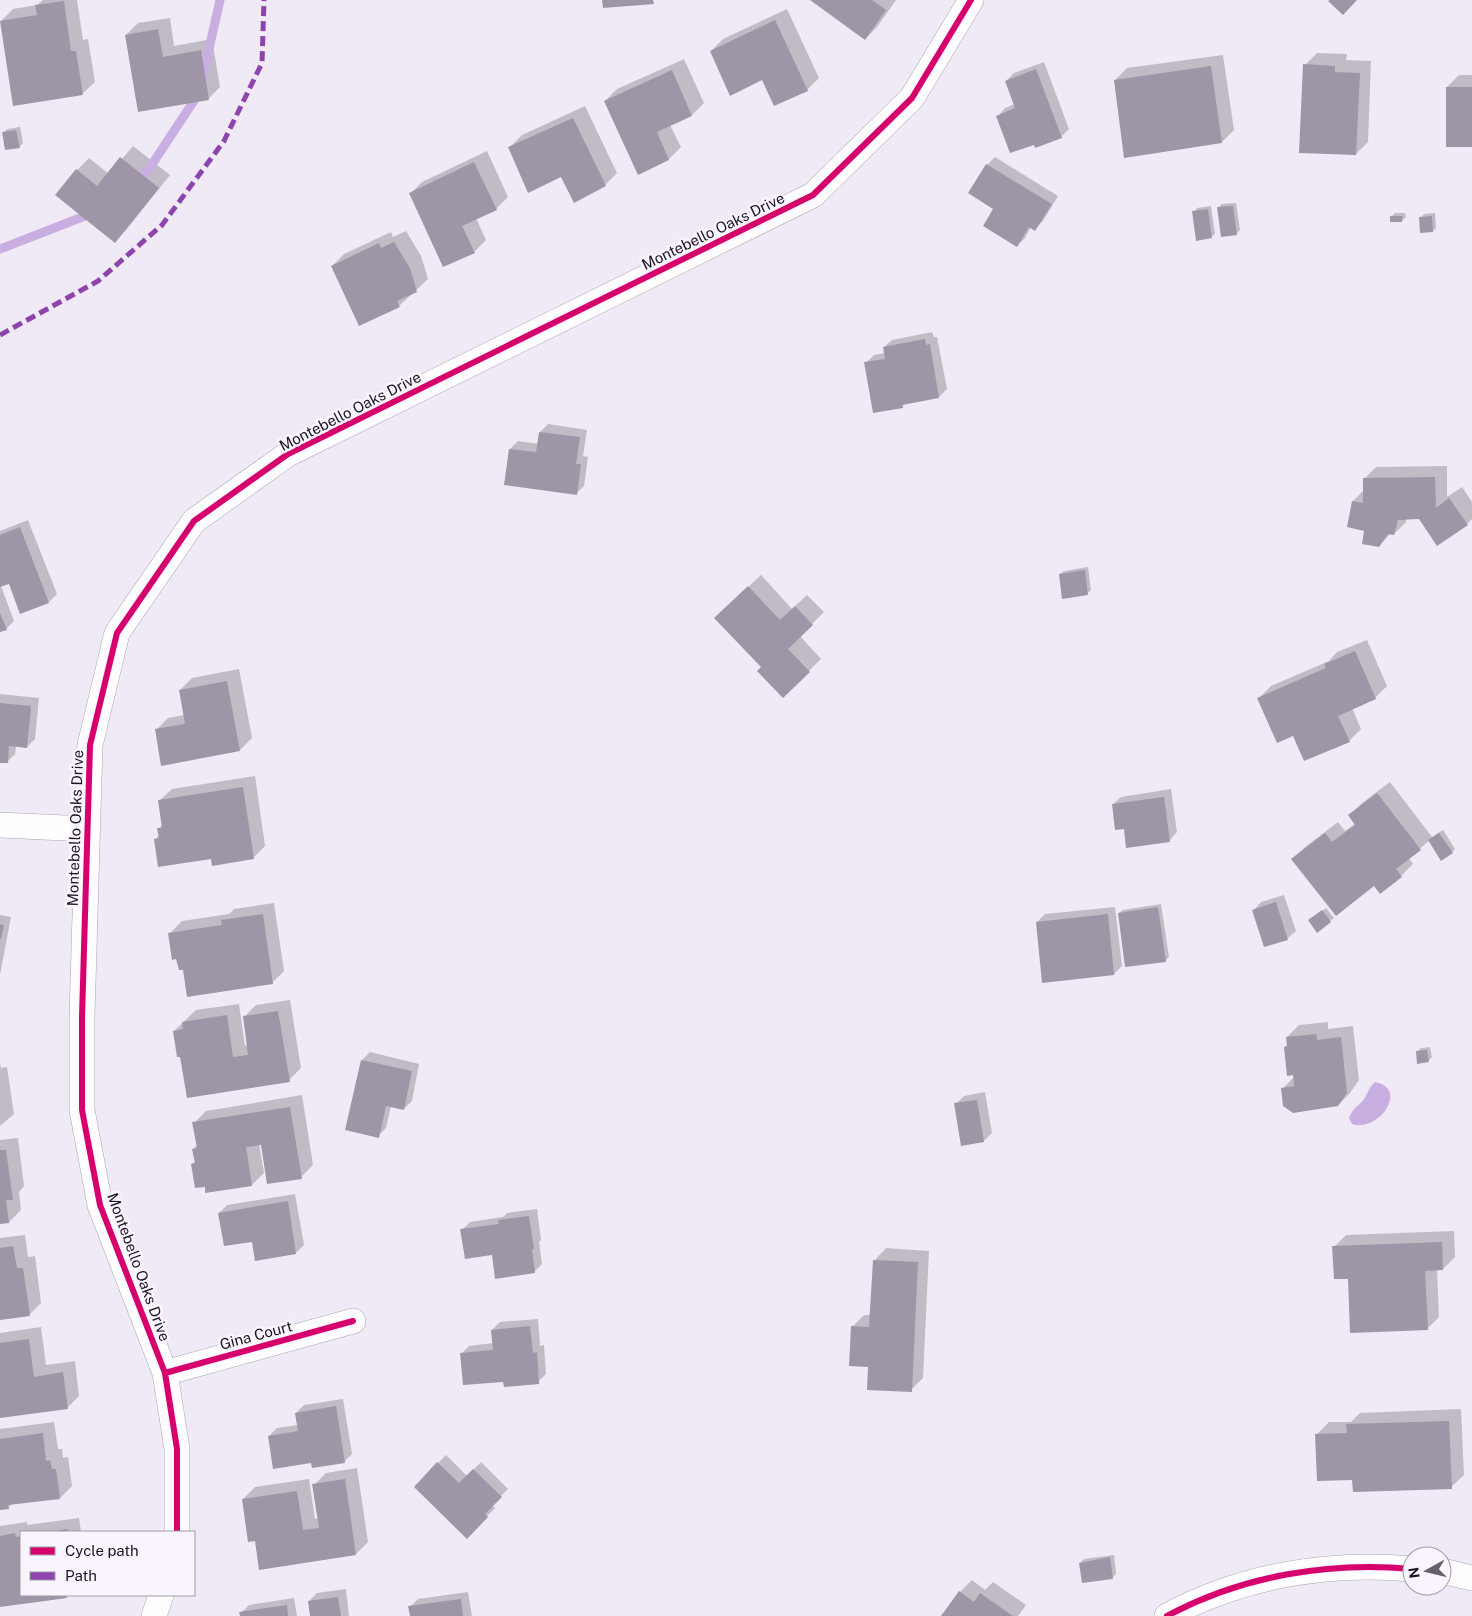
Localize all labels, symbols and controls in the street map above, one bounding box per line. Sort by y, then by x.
street label: Montebello Oaks Drive [639,189,787,273]
street label: Montebello Oaks Drive [276,368,424,454]
street label: Montebello Oaks Drive [64,749,86,907]
street label: Montebello Oaks Drive [104,1191,174,1343]
street label: Gina Court [218,1317,294,1353]
legend [20,1531,195,1596]
text: Cycle path [65,1542,139,1559]
north arrow [1402,1546,1452,1596]
text: N [1405,1566,1423,1579]
text: Path [65,1567,97,1584]

